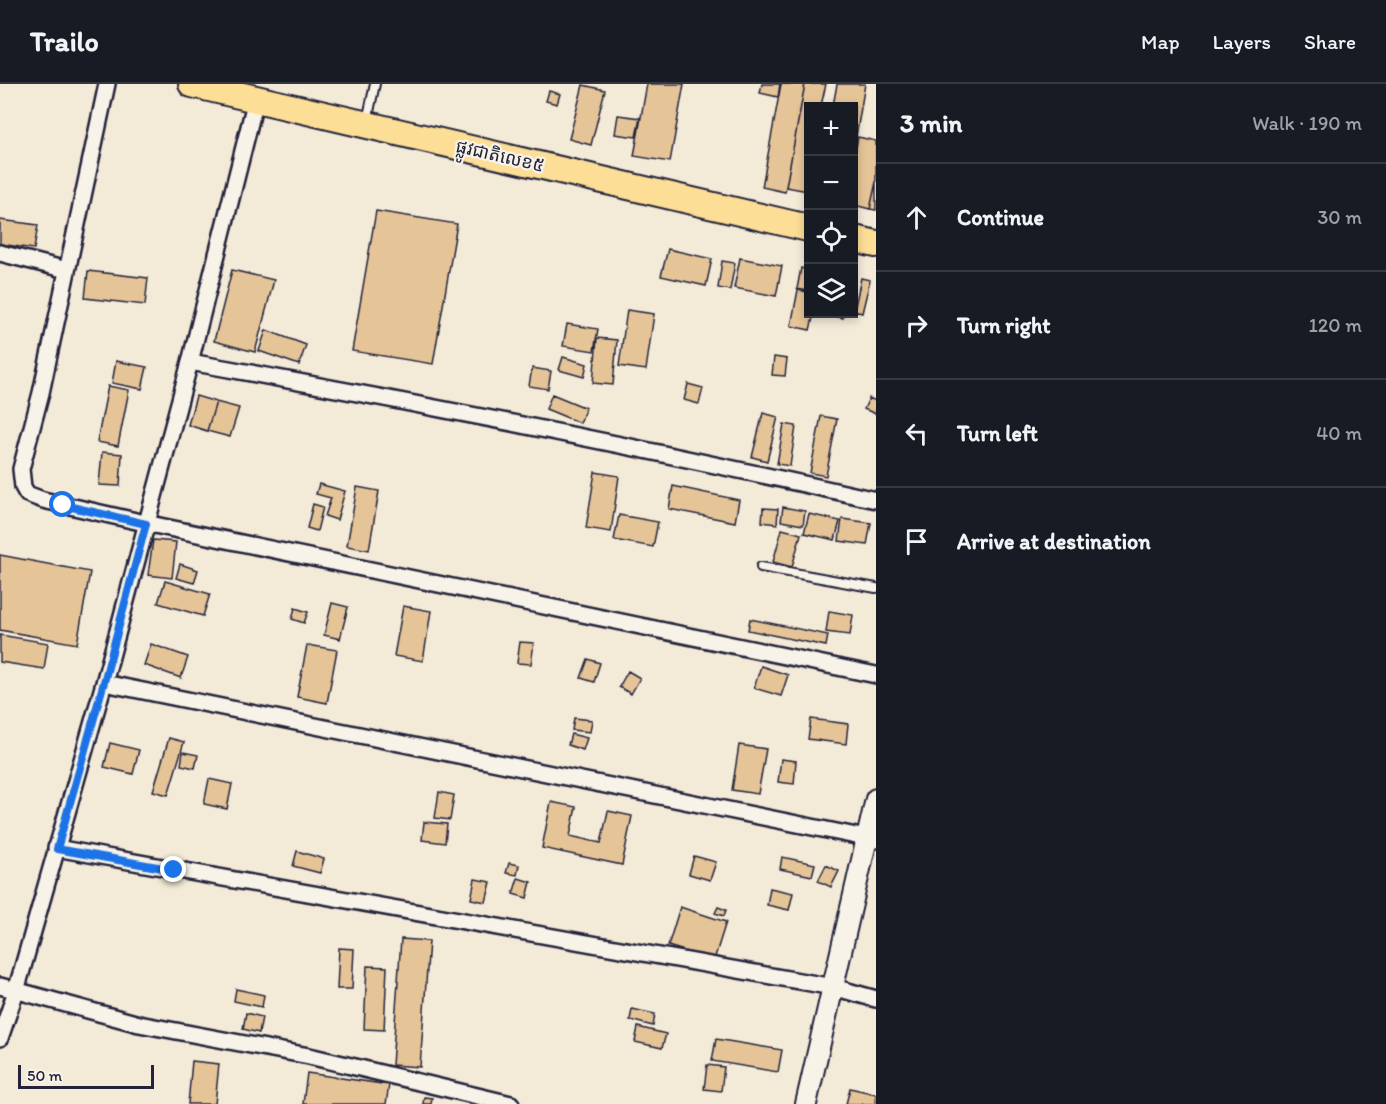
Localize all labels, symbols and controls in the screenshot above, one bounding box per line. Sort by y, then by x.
text: Trailo [30,24,99,58]
text: Map [1141,29,1180,54]
text: Layers [1213,29,1271,54]
text: Share [1304,29,1356,54]
map controls [804,102,858,318]
button: + [804,102,858,156]
text: 3 min [900,107,962,139]
text: Walk · 190 m [1252,111,1362,135]
street label: ផ្លូវជាតិលេខ៥ [452,135,546,182]
button: − [804,156,858,210]
icon: ahead [900,201,933,234]
text: Continue [957,204,1044,231]
text: 30 m [1317,205,1362,229]
button: locate [804,210,858,264]
button: layers [804,264,858,318]
icon: right [900,309,933,342]
text: Turn right [957,312,1051,339]
text: 120 m [1309,313,1362,337]
icon: left [900,417,933,450]
text: Turn left [957,420,1038,447]
text: 40 m [1316,421,1362,445]
route start [49,491,75,517]
icon: arrive [900,525,933,558]
text: Arrive at destination [957,528,1151,555]
route end [160,856,186,882]
scale bar [18,1062,154,1090]
text: 50 m [27,1066,62,1085]

